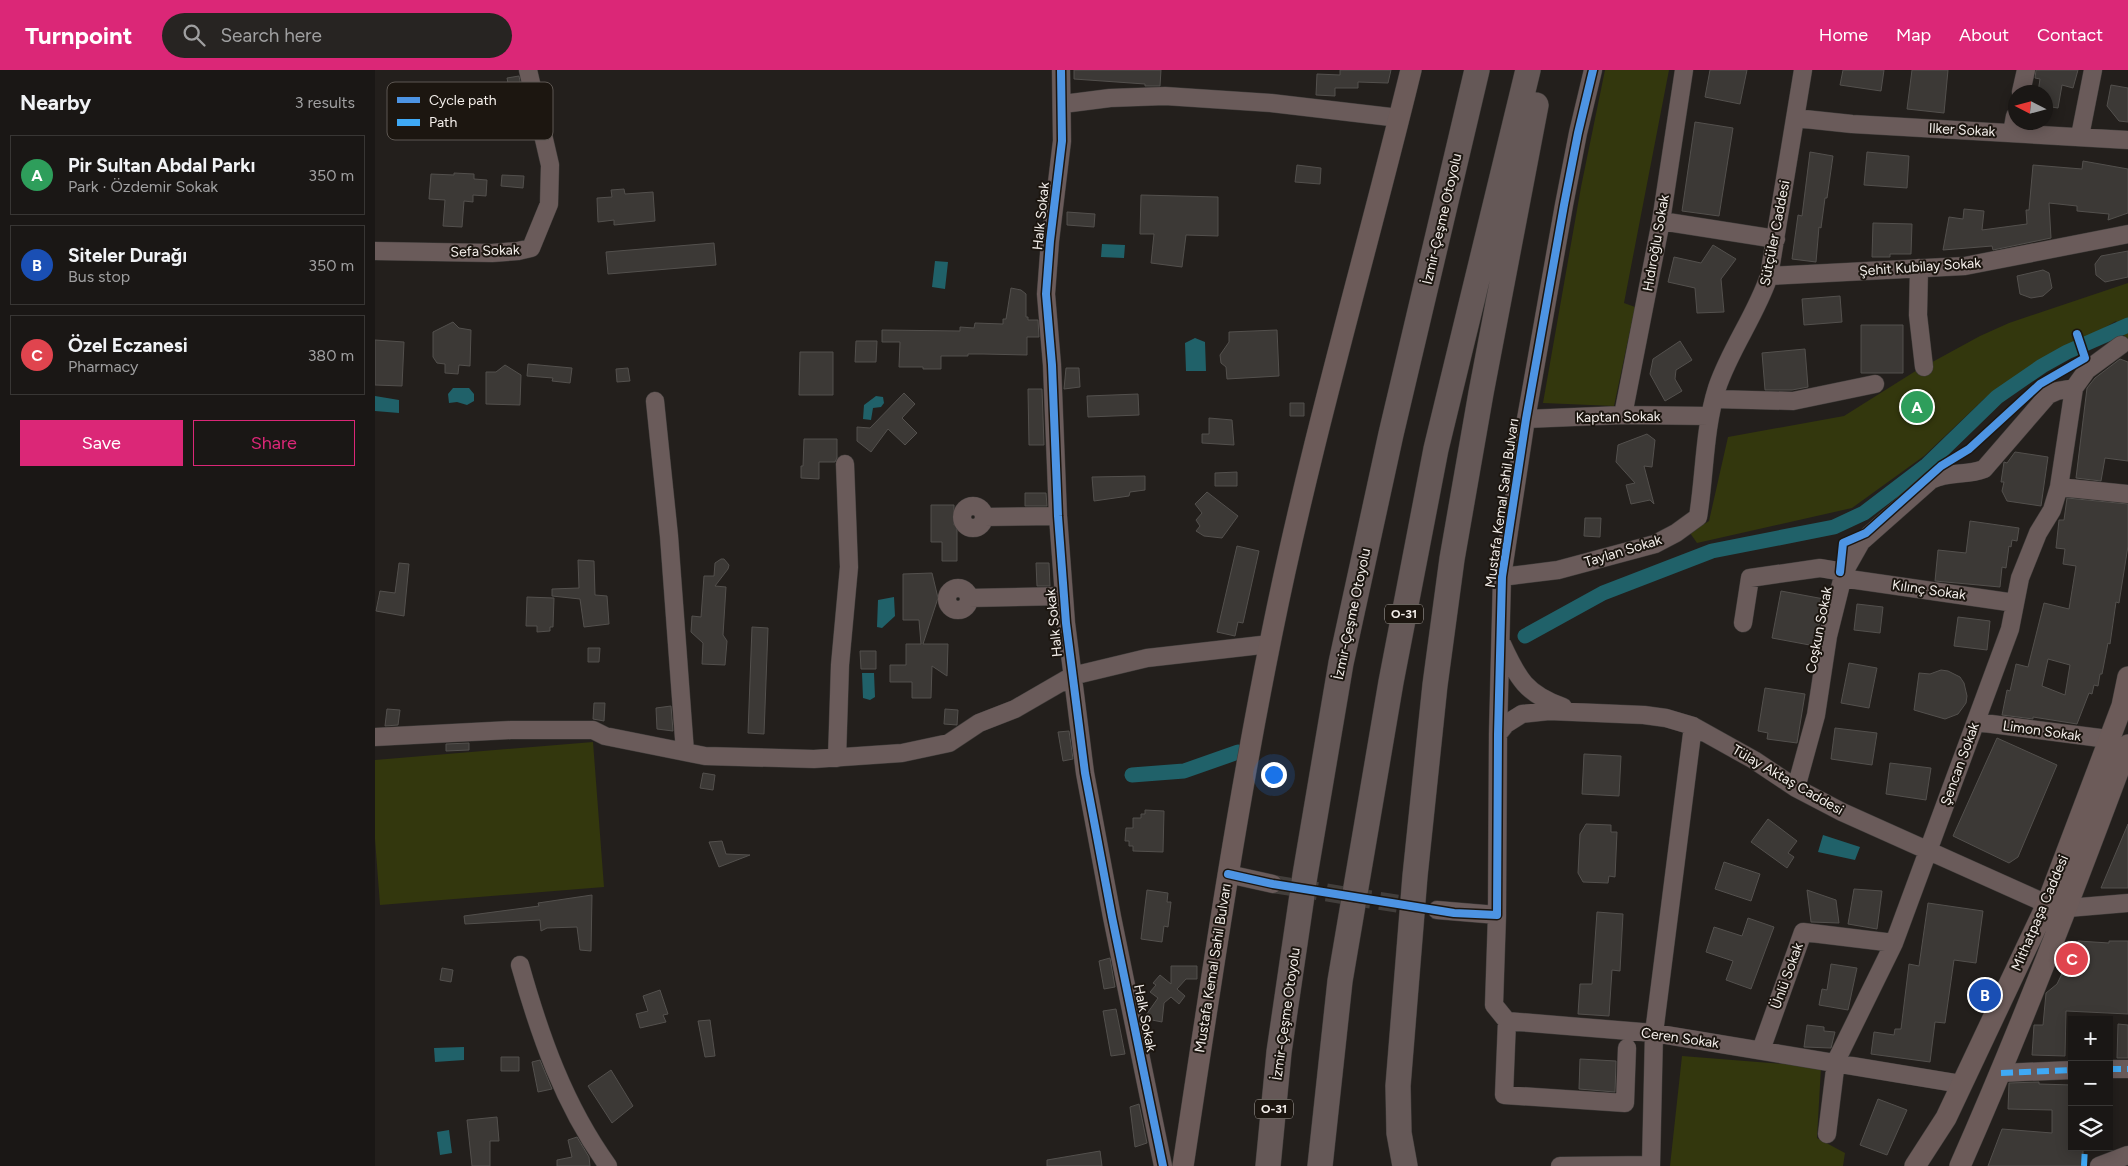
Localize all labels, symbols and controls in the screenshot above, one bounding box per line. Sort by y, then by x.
search box [162,13,512,58]
text: Turnpoint [25,21,132,50]
icon: search [180,21,208,49]
text: Search here [220,24,322,47]
text: Home [1819,24,1868,46]
text: Map [1896,24,1931,46]
text: About [1959,24,2009,46]
text: Contact [2037,24,2103,46]
legend [387,82,553,140]
north arrow [2008,85,2053,130]
text: Nearby [20,90,91,115]
text: Cycle path [429,92,497,109]
text: 3 results [295,93,355,112]
text: Path [429,114,457,131]
street label: Ilker Sokak [1928,120,1996,140]
street label: İzmir-Çeşme Otoyolu [1419,152,1465,286]
text: Pir Sultan Abdal Parkı [68,154,255,177]
text: A [31,166,43,185]
text: 350 m [308,166,354,185]
text: Park · Özdemir Sokak [68,177,218,196]
street label: Sütçüler Caddesi [1756,179,1794,287]
street label: Halk Sokak [1029,181,1053,251]
street label: Hıdıroğlu Sokak [1639,193,1673,293]
street label: Sefa Sokak [450,241,520,261]
text: Siteler Durağı [68,244,187,267]
street label: Şehit Kubilay Sokak [1859,254,1982,280]
text: B [32,256,42,275]
text: 350 m [308,256,354,275]
text: Bus stop [68,267,130,286]
text: Özel Eczanesi [68,334,188,357]
text: C [31,346,43,365]
text: 380 m [308,346,354,365]
text: Pharmacy [68,357,138,376]
pin: A [1901,388,1933,426]
street label: Kaptan Sokak [1575,408,1661,426]
street label: Mustafa Kemal Sahil Bulvarı [1482,417,1522,589]
button: Save [20,420,183,466]
button: Share [193,420,355,466]
street label: Taylan Sokak [1582,531,1664,571]
street label: İzmir-Çeşme Otoyolu [1330,547,1374,681]
street label: Kılınç Sokak [1891,576,1967,604]
street label: Coşkun Sokak [1802,585,1836,675]
street label: Halk Sokak [1042,588,1066,658]
road number: O-31 [1385,604,1423,624]
street label: Limon Sokak [2002,717,2083,745]
street label: Şencan Sokak [1937,720,1983,808]
street label: Tülay Aktaş Caddesi [1729,741,1847,819]
your location [1261,762,1287,788]
street label: Mithatpaşa Caddesi [2008,853,2072,973]
street label: Mustafa Kemal Sahil Bulvarı [1191,882,1235,1054]
street label: Ünlü Sokak [1767,940,1807,1011]
pin: C [2056,940,2088,978]
street label: İzmir-Çeşme Otoyolu [1268,946,1304,1082]
pin: B [1969,976,2001,1014]
street label: Halk Sokak [1130,983,1160,1053]
map controls [2068,1016,2113,1151]
button: + [2068,1016,2113,1061]
street label: Ceren Sokak [1640,1024,1720,1052]
button: − [2068,1061,2113,1106]
road number: O-31 [1255,1100,1293,1118]
button: layers [2068,1106,2113,1151]

